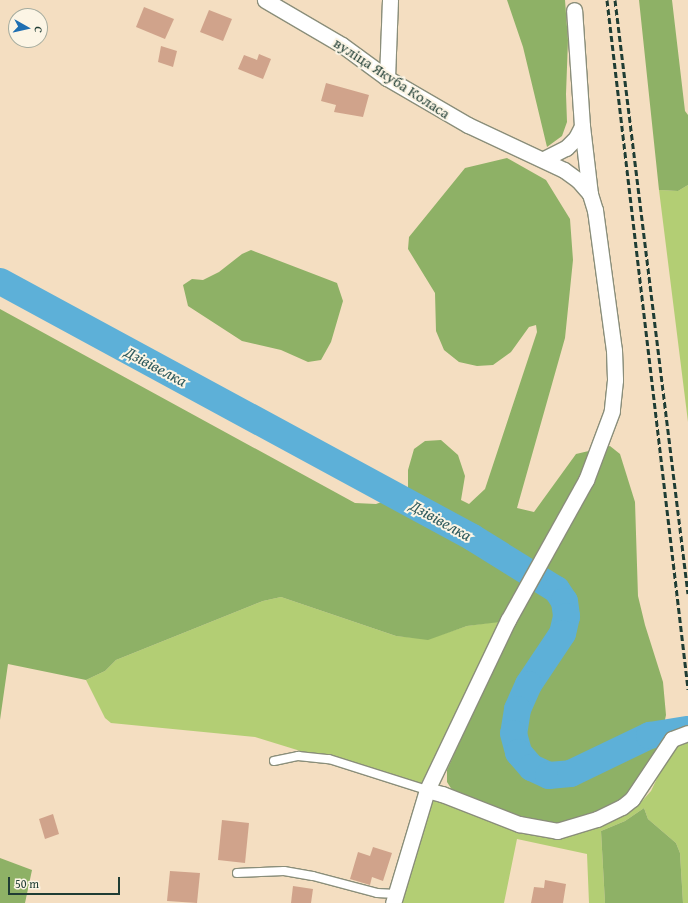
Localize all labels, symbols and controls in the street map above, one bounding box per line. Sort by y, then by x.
north arrow [8,8,48,48]
text: С [31,25,47,34]
street label: вуліца Якуба Коласа [331,34,453,122]
water label: Дзівівелка [122,342,190,390]
water label: Дзівівелка [407,495,475,545]
scale bar [10,869,122,895]
text: 50 m [15,875,39,892]

